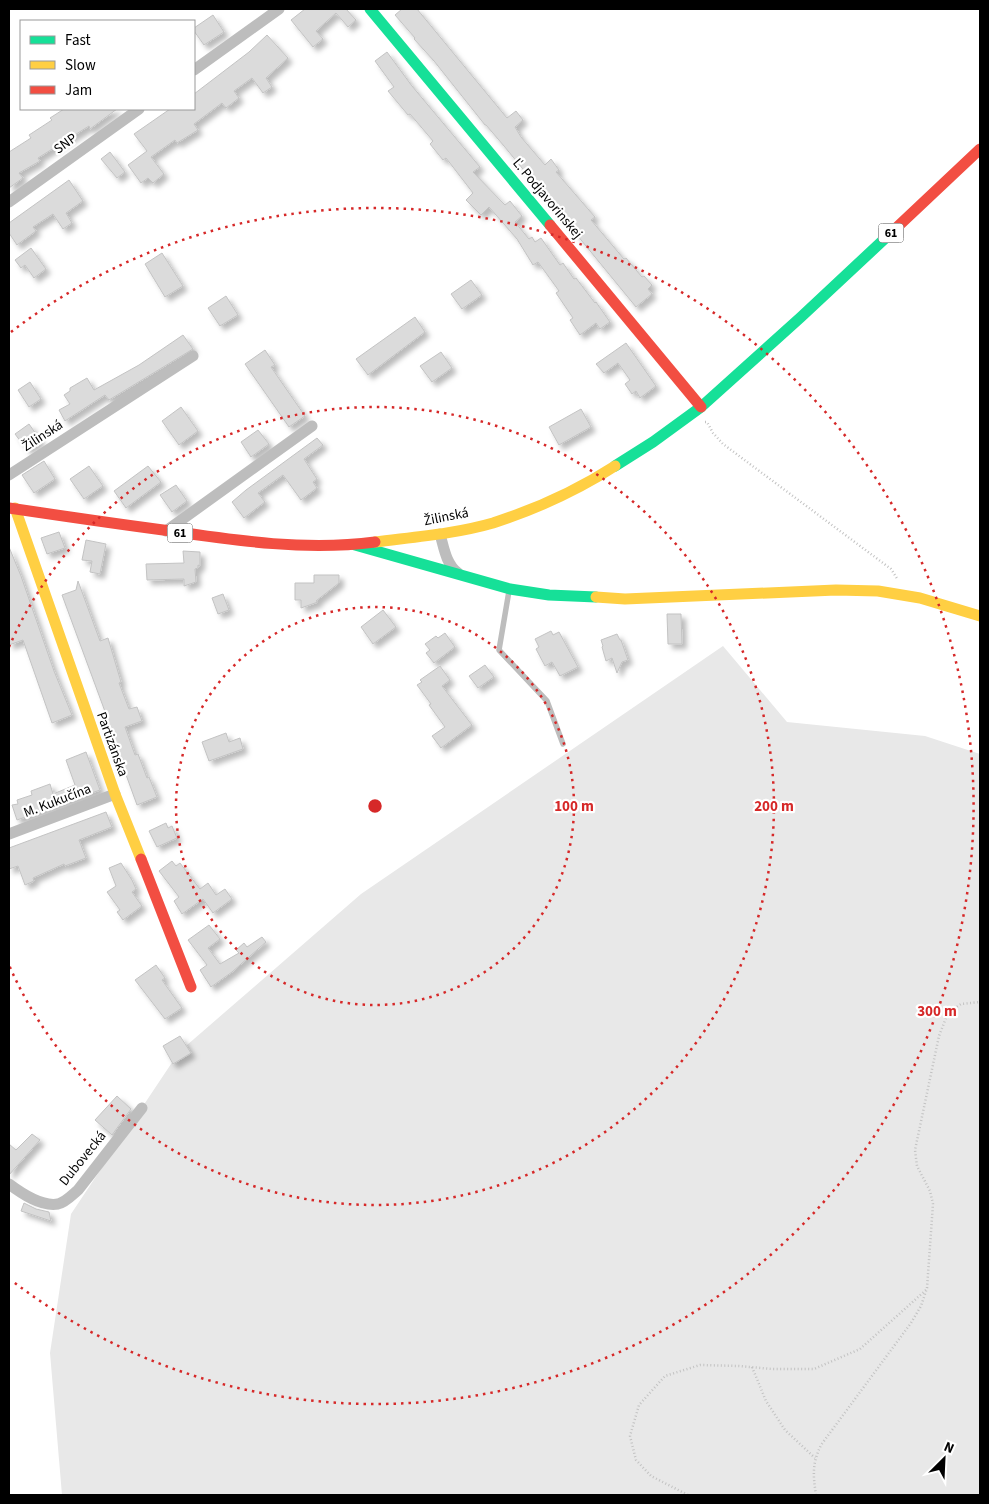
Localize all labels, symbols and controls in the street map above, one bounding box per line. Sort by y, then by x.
legend [20,20,195,110]
text: Fast [65,30,91,51]
text: Slow [65,55,96,76]
text: Jam [65,80,92,101]
street label: SNP [50,128,81,159]
street label: Ľ. Podjavorinskej [508,154,587,243]
road number: 61 [878,224,904,242]
street label: Žilinská [18,415,67,457]
street label: Žilinská [422,503,470,531]
road number: 61 [168,524,192,542]
street label: Partizánska [91,709,133,779]
street label: M. Kukučína [21,779,94,823]
text: 100 m [554,796,594,817]
text: 200 m [754,796,794,817]
centre of rings [366,797,384,815]
text: 300 m [917,1001,957,1022]
street label: Dubovecká [54,1127,111,1190]
north arrow [919,1434,969,1484]
text: N [941,1437,957,1459]

